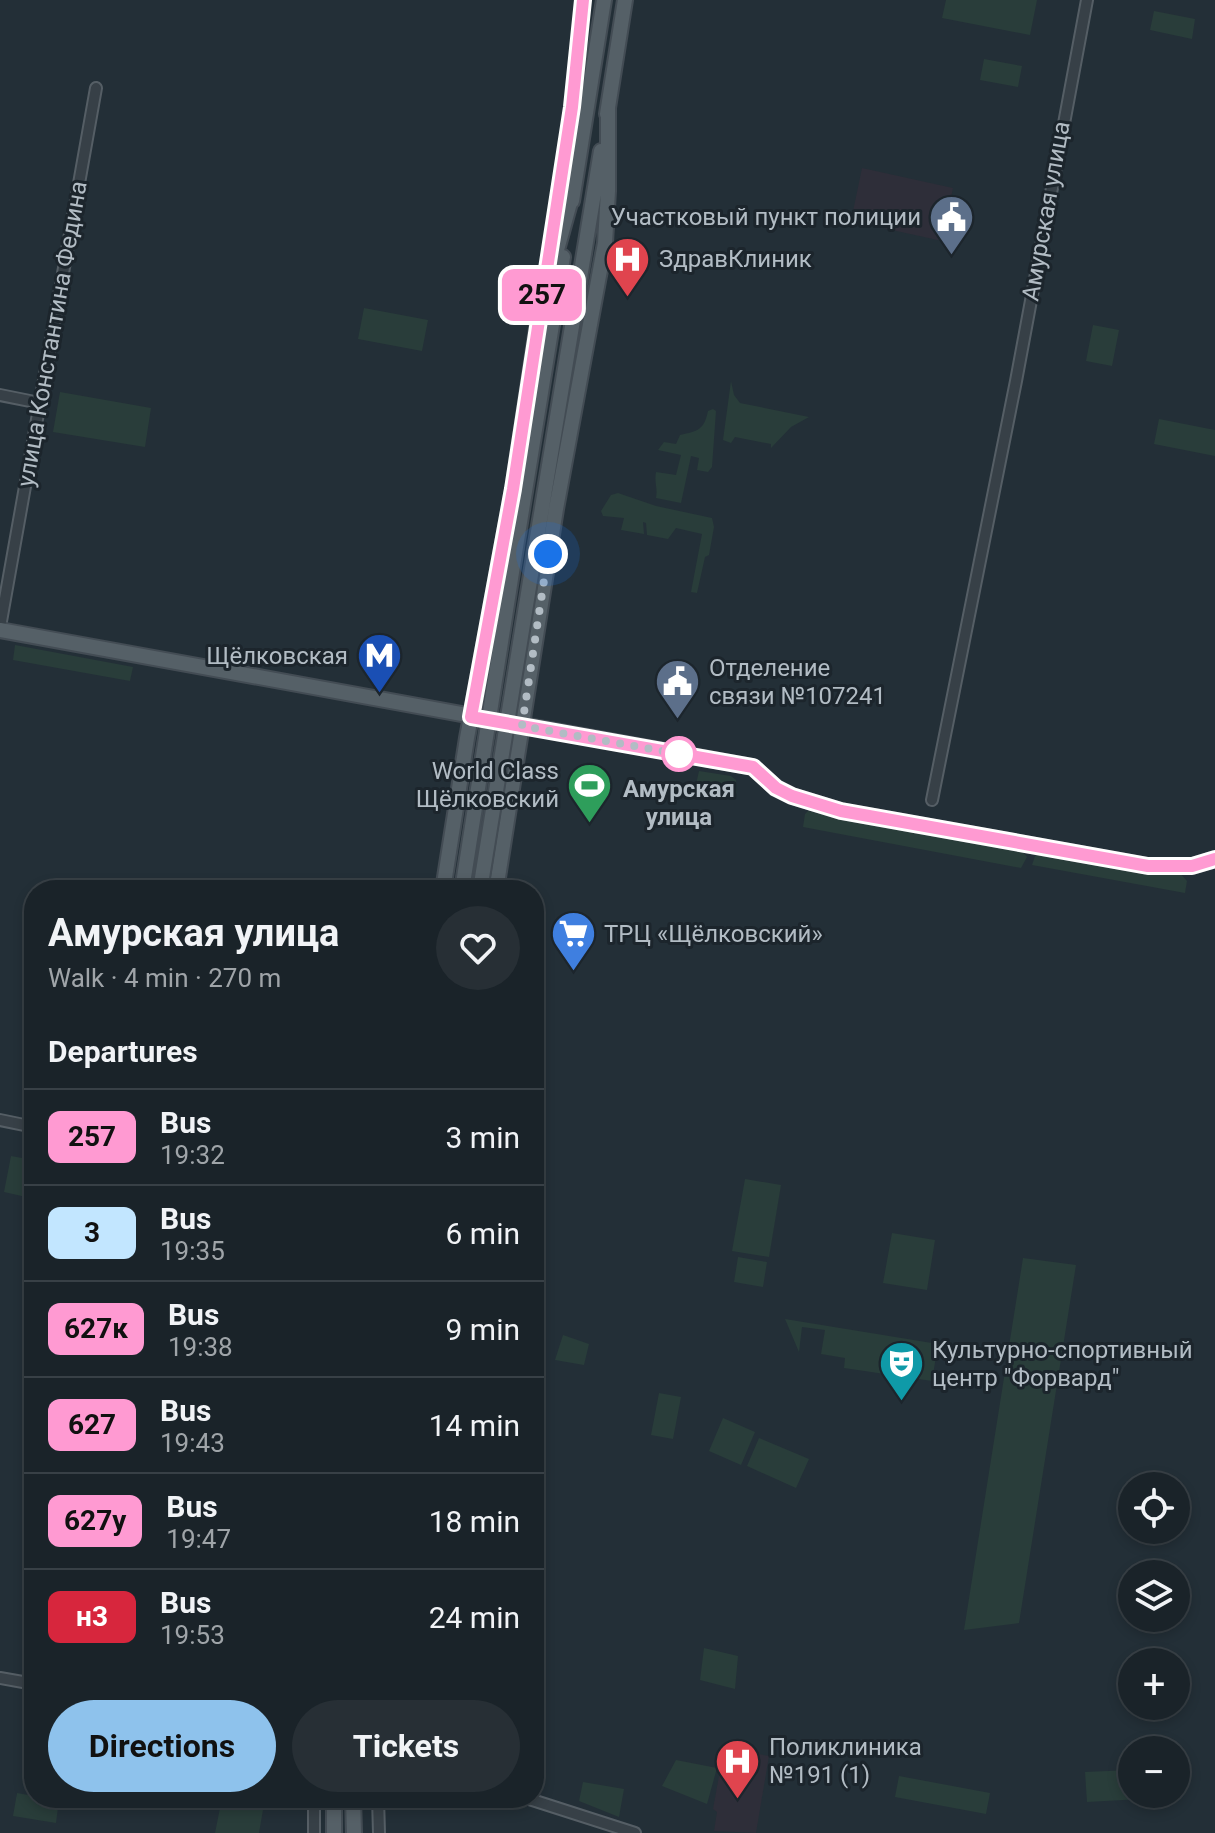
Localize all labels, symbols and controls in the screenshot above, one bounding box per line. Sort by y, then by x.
street label: Амурская улица [1016,119,1076,303]
street label: улица Константина Федина [11,179,93,489]
public building icon: Участковый пункт полиции [928,193,976,256]
place label: Участковый пункт полиции [611,203,921,231]
hospital icon: ЗдравКлиник [604,235,652,298]
place label: ЗдравКлиник [659,245,812,273]
line badge: 257 [496,269,588,321]
text: 257 [518,278,566,311]
your location [528,534,568,574]
metro station icon: Щёлковская [355,632,403,695]
place label: Щёлковская [206,642,348,670]
place label: Отделение связи №107241 [709,654,886,710]
public building icon: Отделение связи №107241 [654,658,702,721]
marker: Амурская улица [662,737,696,771]
place label: World Class Щёлковский [416,757,559,813]
sports icon: World Class Щёлковский [566,761,614,824]
place label: Амурская улица [623,775,735,831]
button: heart [436,906,520,990]
supermarket icon: ТРЦ «Щёлковский» [549,910,597,973]
text: Амурская улица [48,911,339,955]
place label: ТРЦ «Щёлковский» [604,920,823,948]
text: Walk · 4 min · 270 m [48,963,281,993]
text: Departures [48,1034,198,1069]
text: Bus [160,1105,211,1140]
text: 257 [68,1120,116,1153]
text: 3 min [446,1120,520,1155]
text: 19:32 [160,1140,225,1170]
text: Bus [160,1201,211,1236]
text: 3 [84,1216,100,1249]
text: 6 min [446,1216,520,1251]
text: 19:35 [160,1236,225,1266]
text: Bus [168,1297,219,1332]
text: 627к [64,1312,128,1345]
text: 9 min [446,1312,520,1347]
text: 19:38 [168,1332,233,1362]
place label: Культурно-спортивный центр "Форвард" [932,1336,1193,1392]
theatre icon: Культурно-спортивный центр "Форвард" [877,1340,925,1403]
text: Bus [160,1393,211,1428]
text: 627 [68,1408,116,1441]
text: 14 min [429,1408,520,1443]
text: 19:43 [160,1428,225,1458]
map controls [1118,1472,1190,1808]
button: locate [1118,1472,1190,1544]
text: Bus [166,1489,218,1524]
text: 627у [64,1504,126,1537]
text: 18 min [429,1504,520,1539]
text: 19:47 [166,1524,231,1554]
button: layers [1118,1560,1190,1632]
text: Bus [160,1585,211,1620]
text: н3 [76,1600,108,1633]
text: 24 min [429,1600,520,1635]
text: 19:53 [160,1620,225,1650]
button: + [1118,1648,1190,1720]
button: Directions [48,1700,276,1792]
button: Tickets [292,1700,520,1792]
place label: Поликлиника №191 (1) [769,1733,922,1789]
button: − [1118,1736,1190,1808]
hospital icon: Поликлиника №191 (1) [714,1737,762,1800]

